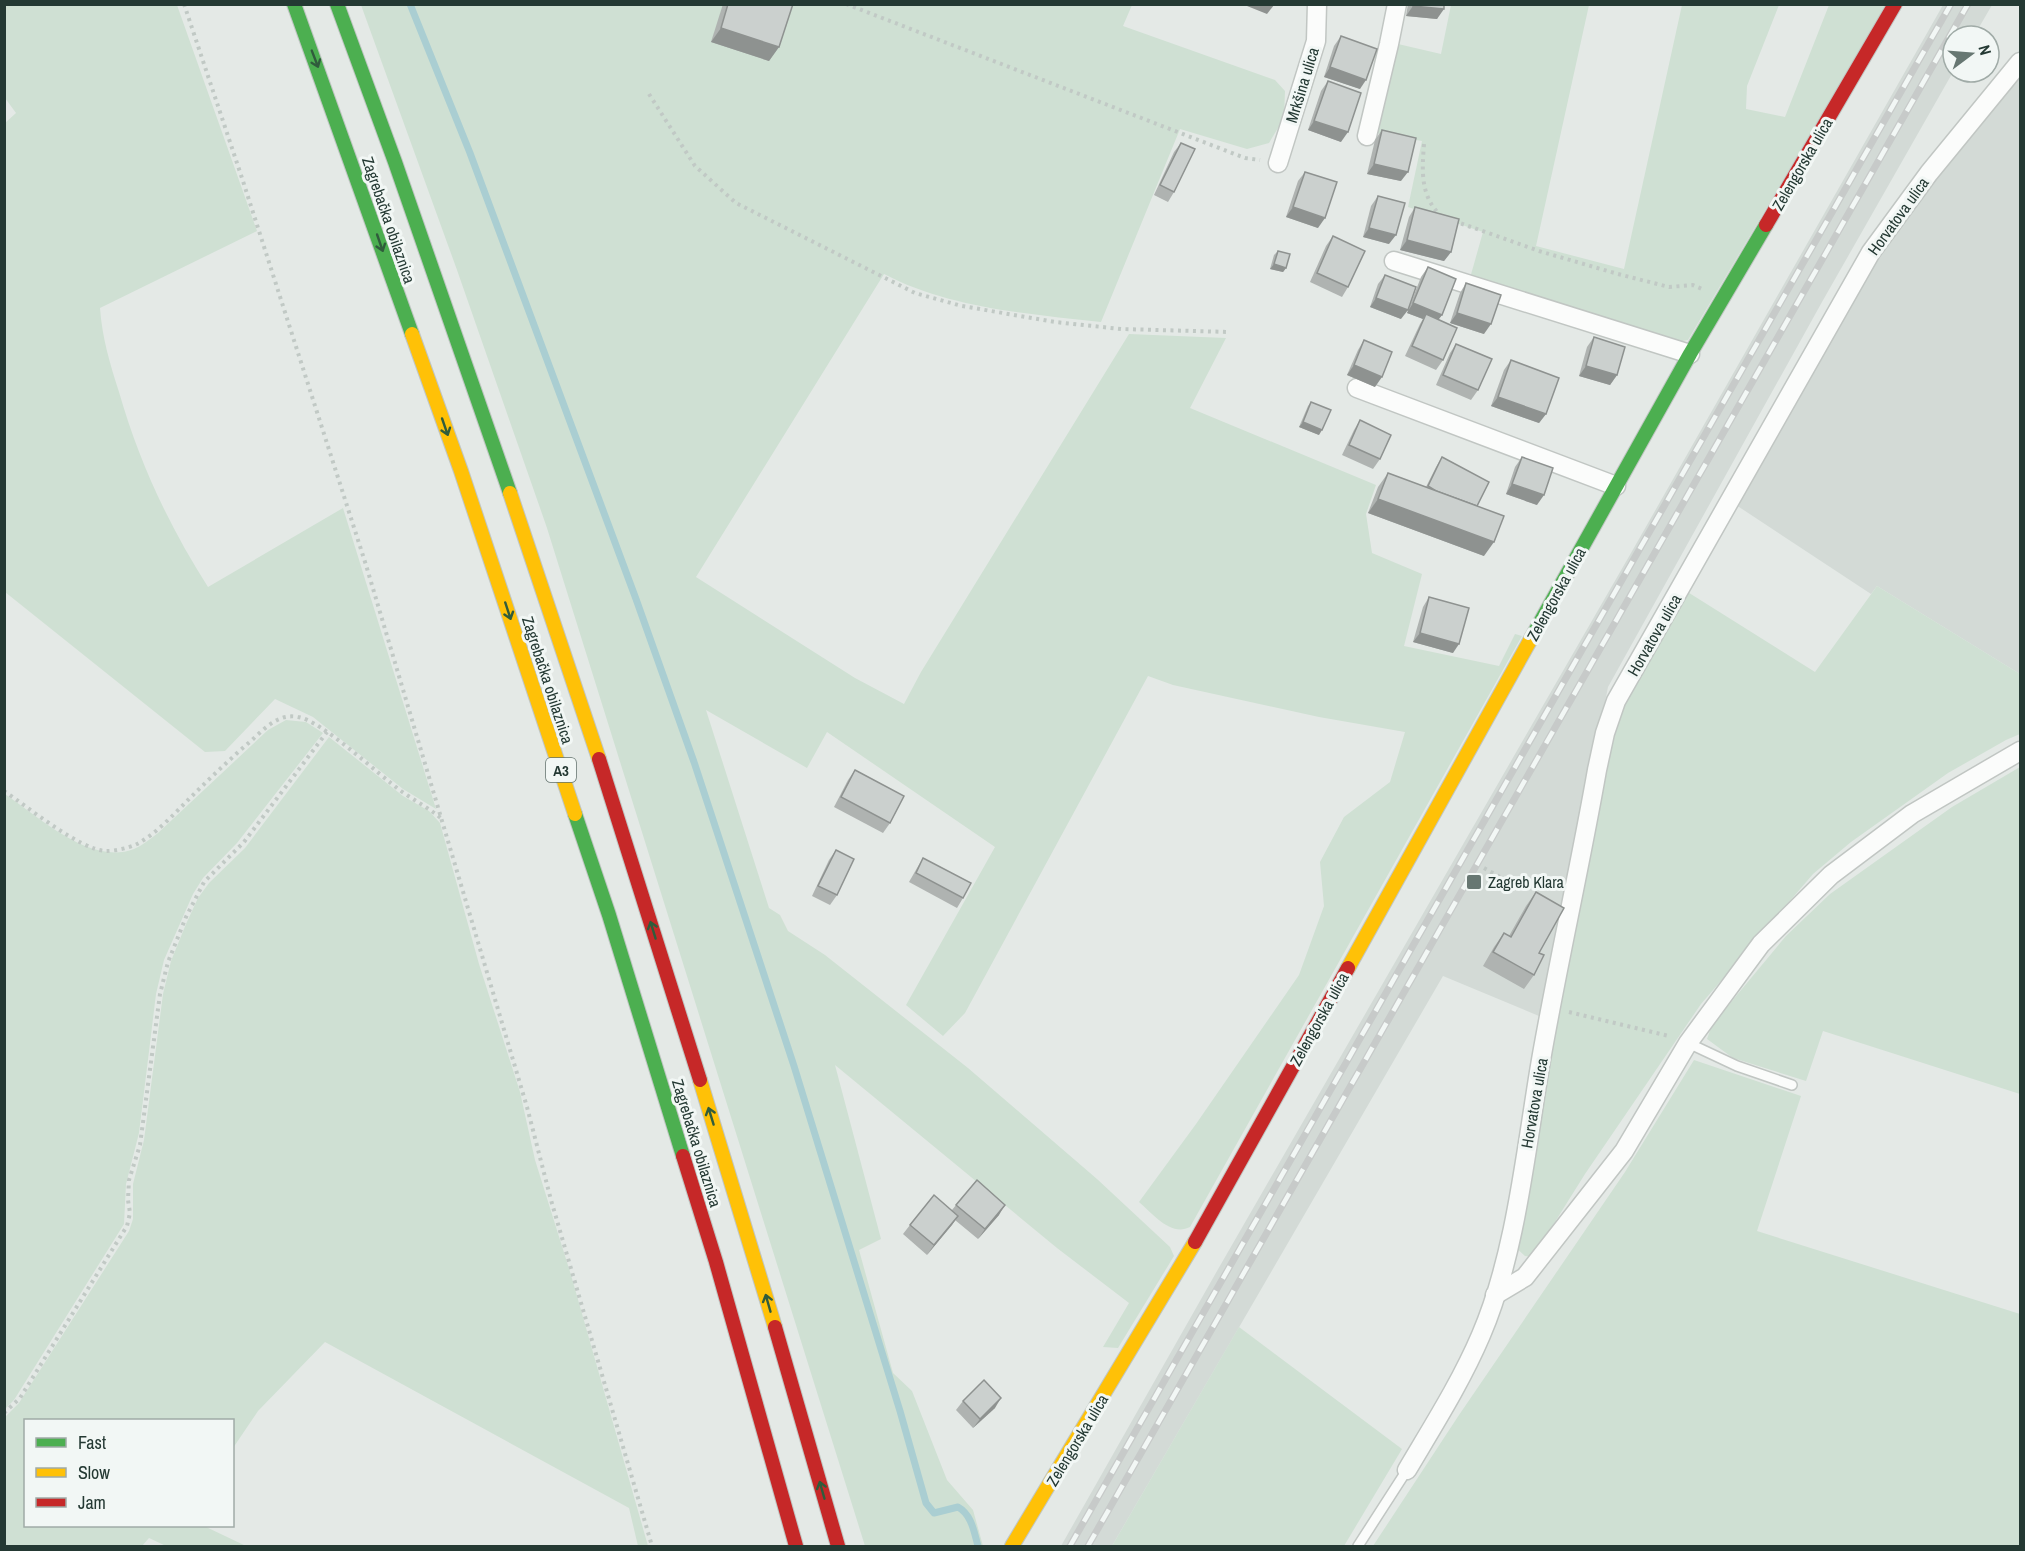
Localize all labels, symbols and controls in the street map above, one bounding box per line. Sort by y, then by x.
north arrow [1941,24,2001,84]
text: N [1974,42,1997,57]
street label: Mrkšina ulica [1280,44,1324,126]
one-way arrow [310,49,321,68]
street label: Zelengorska ulica [1767,113,1838,214]
street label: Zagrebačka obilaznica [357,154,421,287]
street label: Horvatova ulica [1862,172,1934,259]
one-way arrow [376,233,387,252]
one-way arrow [441,417,452,436]
street label: Zelengorska ulica [1521,543,1591,645]
street label: Horvatova ulica [1622,589,1687,680]
one-way arrow [503,602,514,620]
street label: Zagrebačka obilaznica [517,613,579,747]
road number: A3 [546,758,576,782]
place label: Zagreb Klara [1488,871,1565,893]
marker: Zagreb Klara [1465,873,1483,891]
one-way arrow [647,921,658,940]
street label: Zelengorska ulica [1284,968,1354,1070]
street label: Horvatova ulica [1515,1056,1553,1150]
street label: Zagrebačka obilaznica [667,1076,727,1210]
one-way arrow [705,1107,716,1126]
one-way arrow [762,1294,773,1313]
street label: Zelengorska ulica [1041,1389,1113,1490]
legend [24,1419,234,1527]
text: Fast [78,1430,106,1455]
text: Slow [78,1460,110,1485]
one-way arrow [816,1481,827,1500]
text: Jam [78,1490,106,1515]

